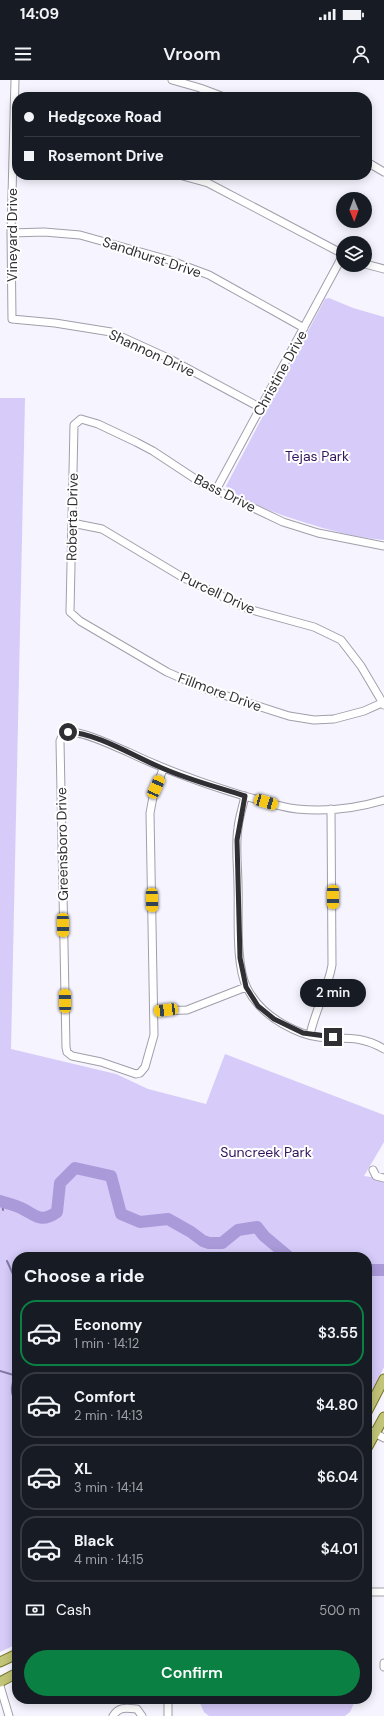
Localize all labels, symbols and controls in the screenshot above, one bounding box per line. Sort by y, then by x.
text: 14:09 [20,4,59,24]
text: Vroom [163,42,221,66]
icon: menu [12,43,34,65]
icon: person [350,43,372,65]
text: Hedgcoxe Road [48,107,162,127]
text: Rosemont Drive [48,146,164,166]
street label: Vineyard Drive [3,188,21,282]
north arrow [336,192,372,228]
map controls [336,192,372,272]
street label: Sandhurst Drive [100,233,204,281]
button: layers [336,236,372,272]
street label: Shannon Drive [106,325,198,381]
street label: Christine Drive [249,327,311,419]
park label: Tejas Park [285,447,349,465]
street label: Bass Drive [191,470,259,516]
street label: Roberta Drive [62,473,82,561]
street label: Purcell Drive [178,568,258,618]
street label: Fillmore Drive [176,669,264,715]
route start [59,723,77,741]
car [146,774,166,800]
street label: Greensboro Drive [52,787,72,901]
car [253,793,279,811]
car [327,885,339,909]
car [146,888,158,912]
car [57,913,69,937]
callout: 2 min [300,979,366,1007]
text: 2 min [316,984,350,1001]
car [59,989,71,1013]
car [153,1003,179,1017]
route end [324,1028,342,1046]
park label: Suncreek Park [220,1143,312,1161]
text: Choose a ride [24,1264,145,1288]
icon: car [26,1315,62,1351]
text: Economy [74,1315,142,1335]
text: $3.55 [318,1323,358,1343]
text: 1 min · 14:12 [74,1335,139,1352]
icon: car [26,1387,62,1423]
text: Comfort [74,1387,135,1407]
text: $4.80 [316,1395,358,1415]
text: 2 min · 14:13 [74,1407,143,1424]
icon: car [26,1459,62,1495]
text: XL [74,1459,92,1479]
text: $6.04 [317,1467,358,1487]
text: 3 min · 14:14 [74,1479,143,1496]
icon: car [26,1531,62,1567]
text: Black [74,1531,114,1551]
text: $4.01 [321,1539,358,1559]
text: 4 min · 14:15 [74,1551,144,1568]
icon: cash [24,1599,46,1621]
text: Cash [56,1600,91,1620]
text: 500 m [319,1602,360,1619]
button: Confirm [24,1650,360,1696]

